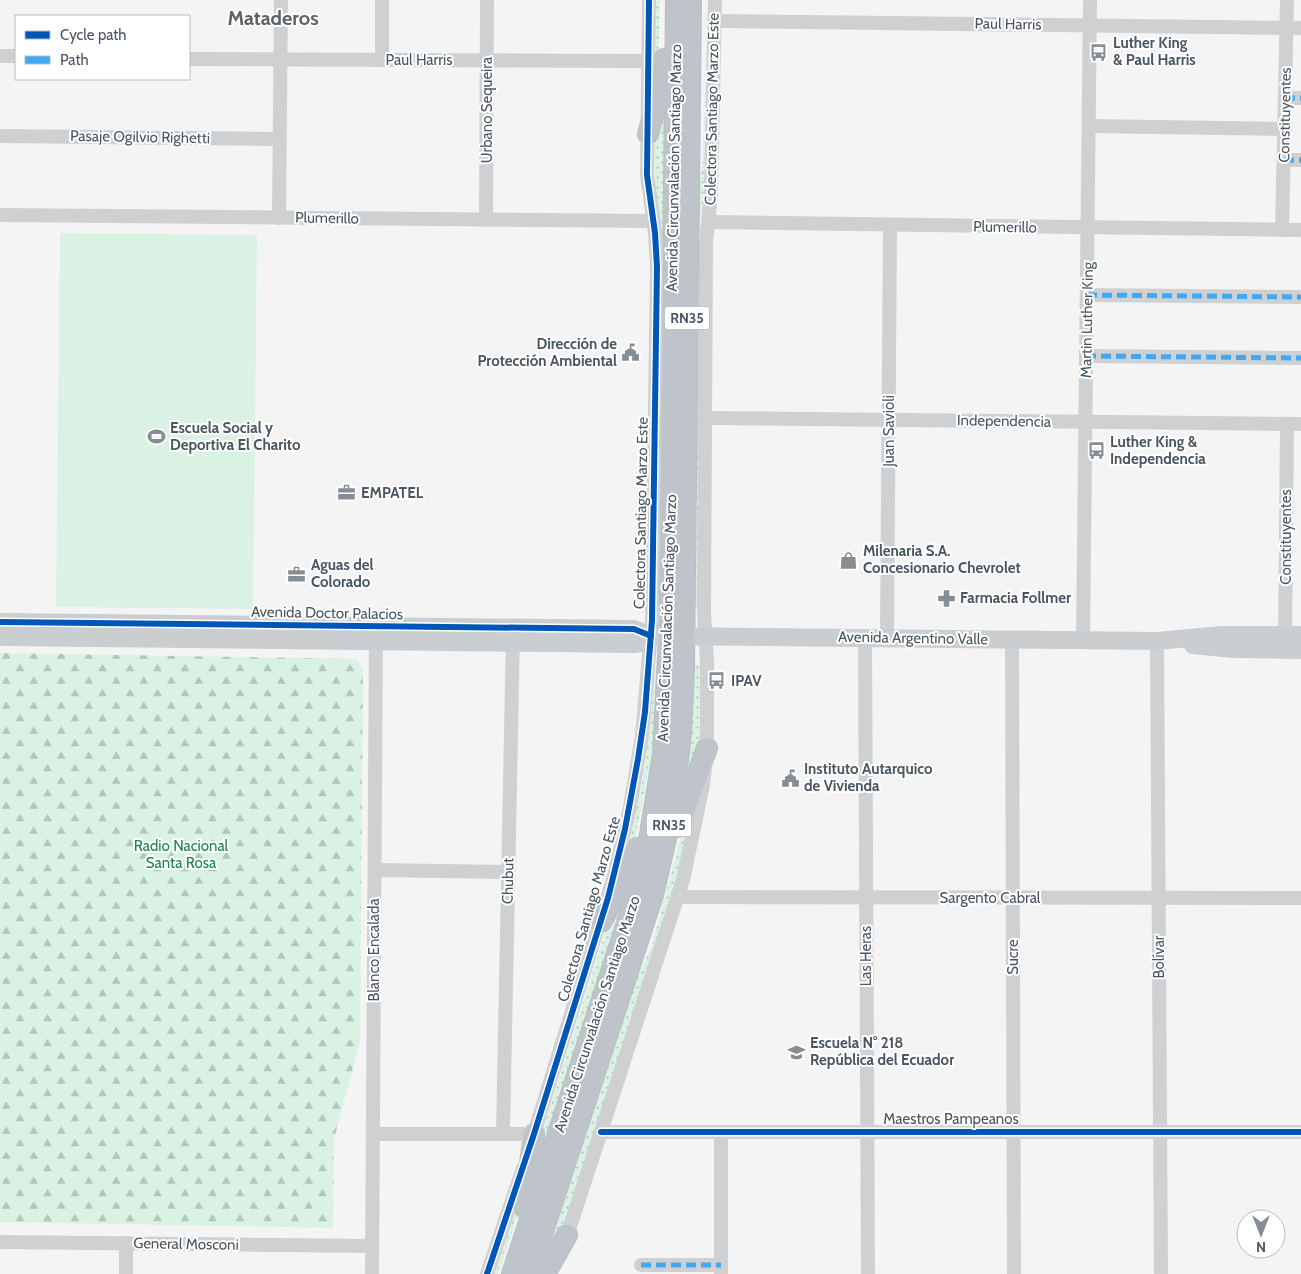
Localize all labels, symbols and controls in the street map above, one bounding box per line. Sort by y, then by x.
district label: Mataderos [227,6,319,30]
street label: Colectora Santiago Marzo Este [701,12,723,205]
street label: Paul Harris [974,14,1042,34]
legend [15,15,190,80]
text: Cycle path [60,26,126,44]
place label: Luther King & Paul Harris [1113,34,1196,69]
bus stop icon: Luther King & Paul Harris [1089,42,1109,62]
street label: Avenida Circunvalación Santiago Marzo [663,44,685,292]
text: Path [60,51,89,69]
street label: Paul Harris [386,51,452,69]
street label: Urbano Sequeira [478,56,496,163]
street label: Constituyentes [1275,67,1295,163]
street label: Pasaje Ogilvio Righetti [70,127,210,147]
street label: Plumerillo [295,208,359,228]
street label: Plumerillo [973,217,1037,237]
street label: Martin Luther King [1077,261,1097,378]
road number: RN35 [664,306,710,330]
place label: Dirección de Protección Ambiental [478,335,617,370]
public building icon: Dirección de Protección Ambiental [621,343,641,363]
street label: Juan Savioli [880,395,898,468]
street label: Independencia [957,411,1052,431]
street label: Colectora Santiago Marzo Este [630,416,652,609]
place label: Escuela Social y Deportiva El Charito [170,419,301,454]
sports icon: Escuela Social y Deportiva El Charito [146,427,166,447]
place label: Luther King & Independencia [1110,433,1206,468]
bus stop icon: Luther King & Independencia [1086,441,1106,461]
office icon: EMPATEL [337,483,357,503]
place label: EMPATEL [361,484,424,502]
street label: Constituyentes [1277,489,1295,585]
street label: Avenida Circunvalación Santiago Marzo [654,494,680,742]
place label: Milenaria S.A. Concesionario Chevrolet [863,542,1021,577]
shop icon: Milenaria S.A. Concesionario Chevrolet [839,550,859,570]
place label: Aguas del Colorado [311,556,374,591]
office icon: Aguas del Colorado [287,564,307,584]
pharmacy icon: Farmacia Follmer [936,588,956,608]
place label: Farmacia Follmer [960,589,1071,607]
street label: Avenida Doctor Palacios [251,603,403,623]
street label: Avenida Argentino Valle [838,628,989,648]
bus stop icon: IPAV [707,671,727,691]
place label: IPAV [731,672,762,690]
place label: Instituto Autarquico de Vivienda [804,760,933,795]
public building icon: Instituto Autarquico de Vivienda [780,768,800,788]
street label: Colectora Santiago Marzo Este [554,814,624,1004]
road number: RN35 [646,814,692,836]
park label: Radio Nacional Santa Rosa [134,837,229,872]
street label: Chubut [499,858,517,904]
street label: Sargento Cabral [940,889,1041,907]
street label: Avenida Circunvalación Santiago Marzo [550,893,644,1135]
street label: Blanco Encalada [365,898,383,1002]
street label: Las Heras [857,926,875,986]
street label: Bolívar [1150,935,1168,979]
street label: Sucre [1004,939,1022,975]
place label: Escuela N° 218 República del Ecuador [810,1034,954,1069]
school or university icon: Escuela N° 218 República del Ecuador [786,1042,806,1062]
street label: Maestros Pampeanos [883,1110,1019,1128]
north arrow [1236,1209,1286,1259]
street label: General Mosconi [133,1234,239,1254]
text: N [1256,1238,1266,1256]

